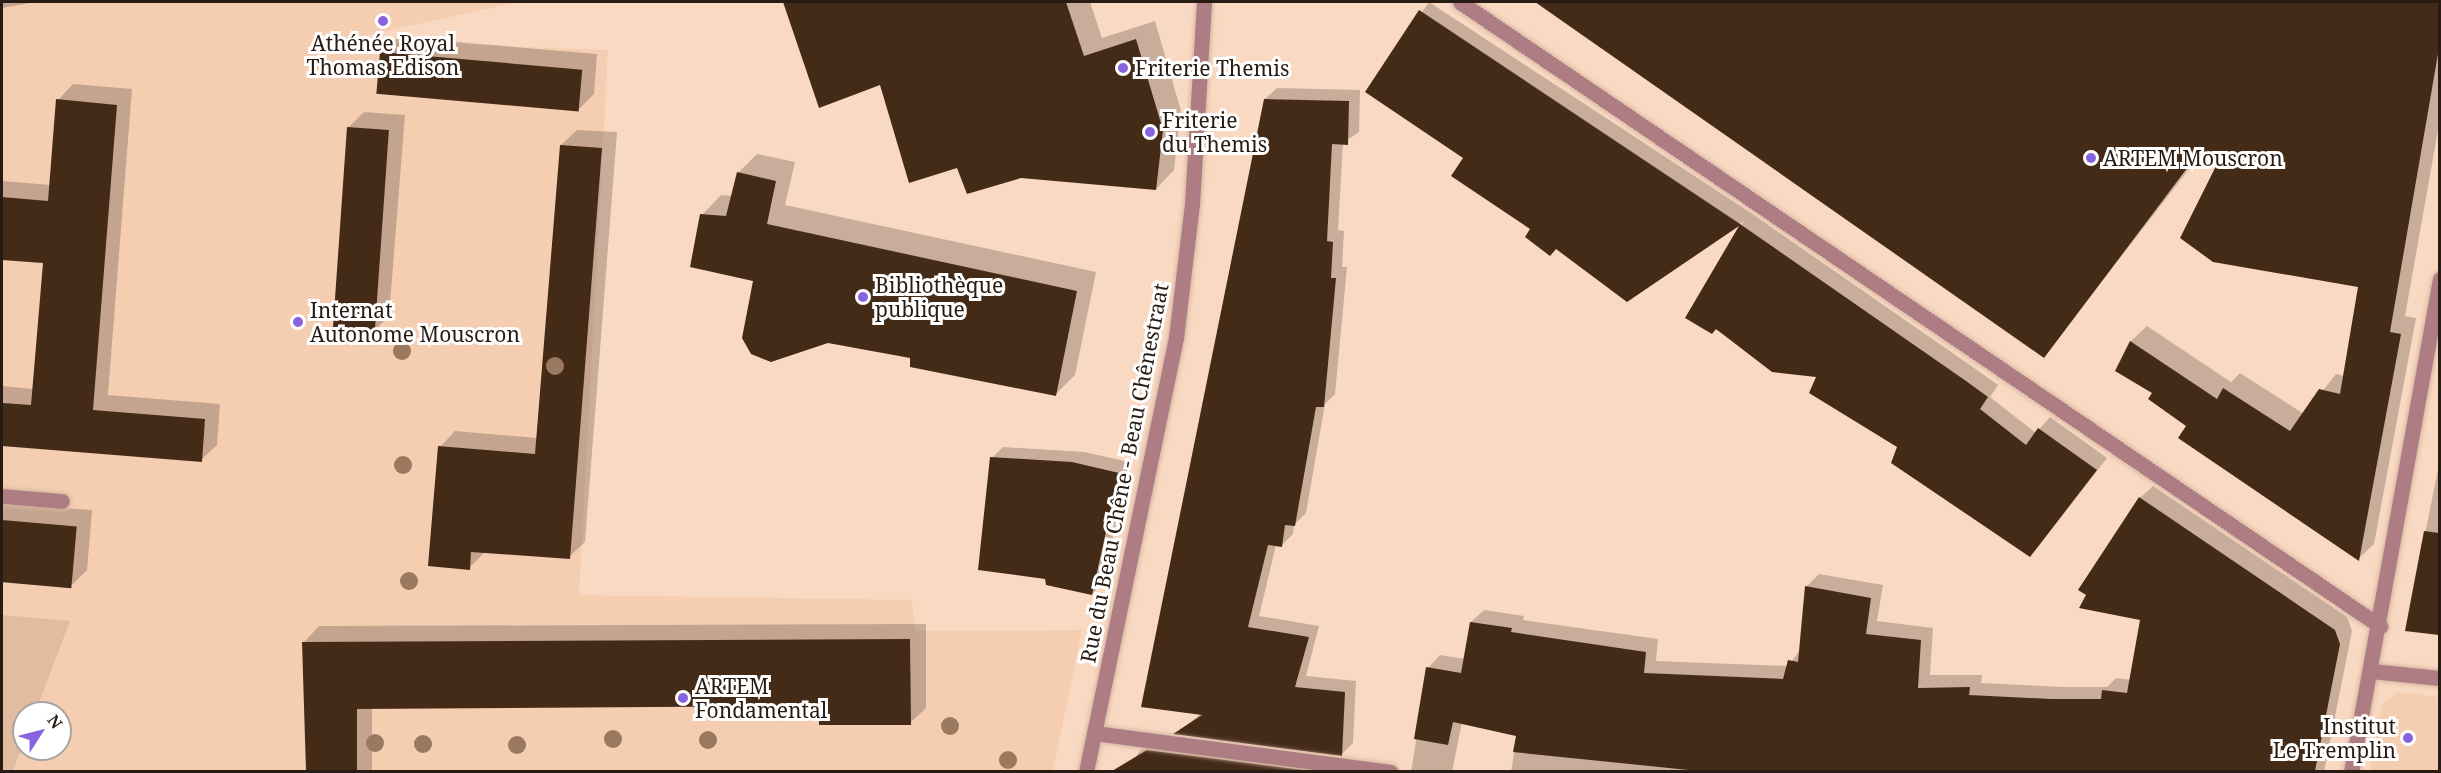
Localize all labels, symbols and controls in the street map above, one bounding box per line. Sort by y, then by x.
marker: Athénée Royal Thomas Edison [376,14,390,28]
place label: Athénée Royal Thomas Edison [307,30,459,80]
place label: Friterie Themis [1135,55,1289,81]
marker: Friterie Themis [1116,61,1130,75]
place label: Friterie du Themis [1162,107,1267,157]
marker: Friterie du Themis [1143,125,1157,139]
place label: ARTEM Mouscron [2103,145,2283,171]
marker: ARTEM Mouscron [2084,151,2098,165]
place label: Bibliothèque publique [875,272,1003,322]
street label: Rue du Beau Chêne - Beau Chênestraat [1075,281,1173,665]
marker: Bibliothèque publique [856,290,870,304]
place label: Internat Autonome Mouscron [310,297,520,347]
marker: Internat Autonome Mouscron [291,315,305,329]
place label: ARTEM Fondamental [695,673,827,723]
marker: ARTEM Fondamental [676,691,690,705]
north arrow [12,701,72,761]
text: N [42,710,68,733]
place label: Institut Le Tremplin [2273,713,2396,763]
marker: Institut Le Tremplin [2401,731,2415,745]

